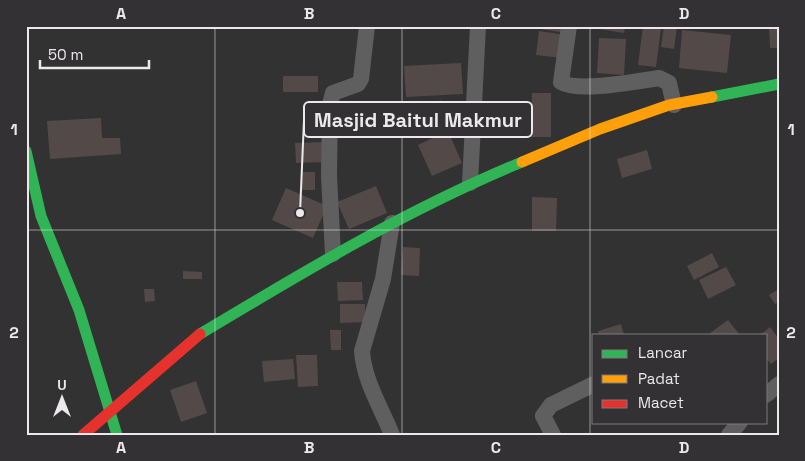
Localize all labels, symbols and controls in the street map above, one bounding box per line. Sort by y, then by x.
text: A [116,3,126,24]
text: B [304,3,314,24]
text: C [491,3,501,24]
text: D [679,3,689,24]
scale bar [40,38,149,70]
text: 50 m [48,45,83,64]
callout: Masjid Baitul Makmur [304,102,532,137]
text: Masjid Baitul Makmur [314,107,522,133]
text: 1 [10,119,18,140]
text: 1 [787,119,795,140]
text: 2 [9,322,19,343]
text: 2 [786,322,796,343]
legend [592,334,768,424]
text: Lancar [638,343,688,362]
text: Padat [638,369,680,388]
north arrow [38,374,88,424]
text: U [57,376,67,394]
text: Macet [638,393,684,412]
text: A [116,437,126,458]
text: B [304,437,314,458]
text: C [491,437,501,458]
text: D [679,437,689,458]

